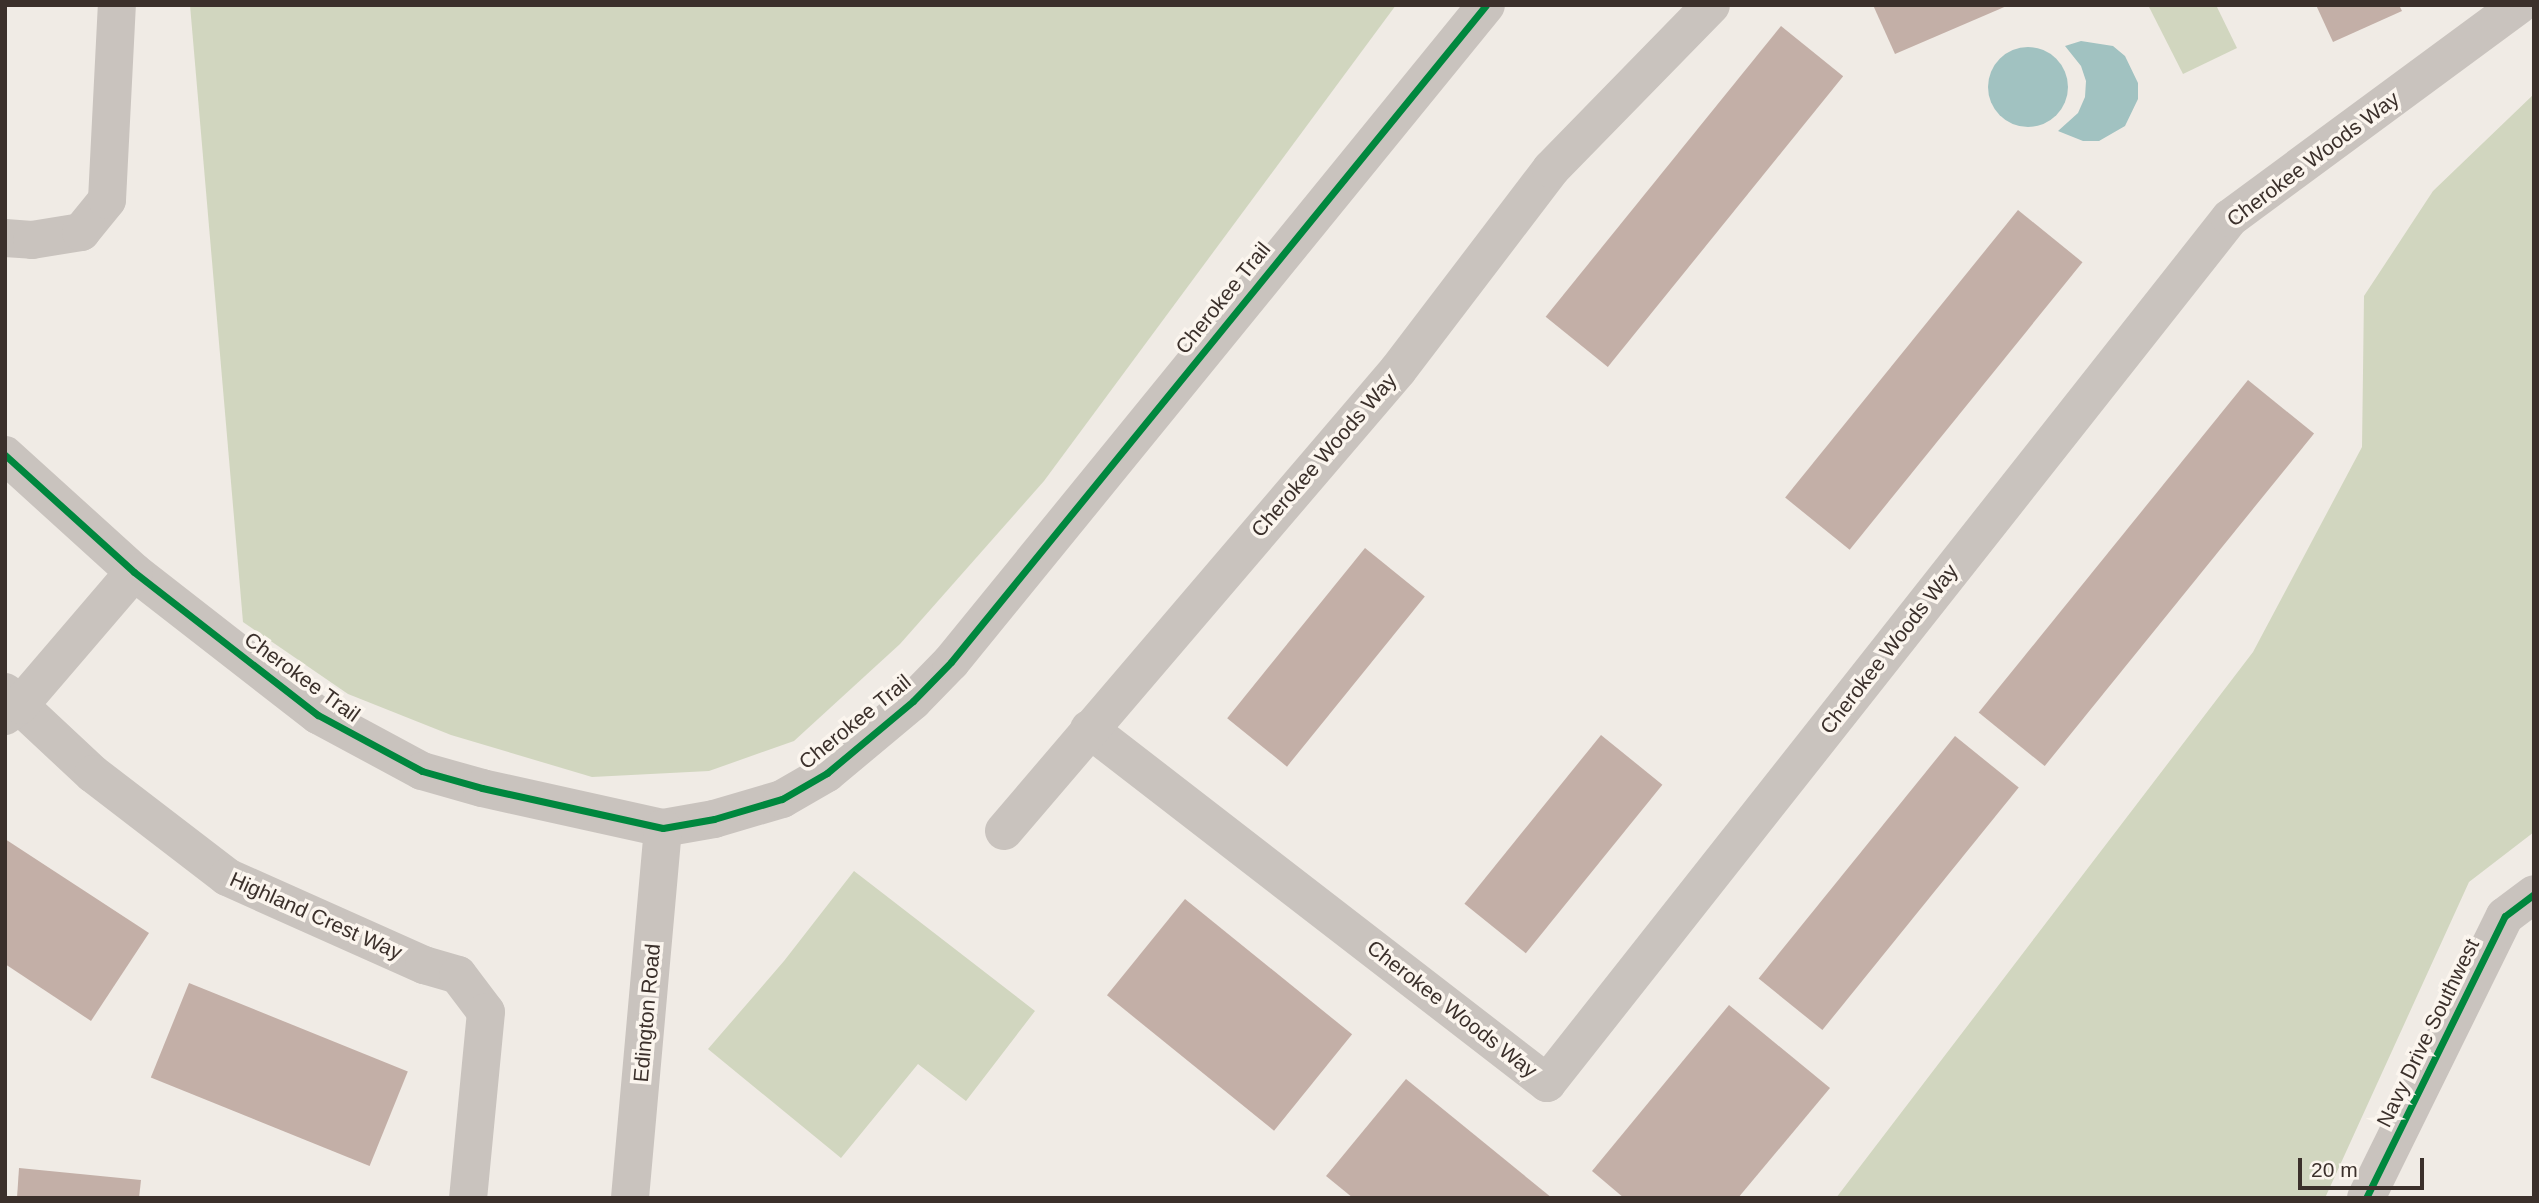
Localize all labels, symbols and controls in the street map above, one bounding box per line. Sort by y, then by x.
street label: Cherokee Woods Way [2222,86,2404,232]
street label: Cherokee Trail [1170,237,1276,359]
street label: Cherokee Woods Way [1246,368,1402,542]
street label: Cherokee Woods Way [1815,559,1963,739]
street label: Cherokee Trail [239,627,365,727]
street label: Cherokee Trail [794,669,916,775]
street label: Highland Crest Way [226,867,406,965]
street label: Cherokee Woods Way [1362,935,1542,1083]
street label: Navy Drive Southwest [2371,935,2485,1131]
street label: Edington Road [628,943,666,1083]
scale bar [2301,1144,2427,1188]
text: 20 m [2311,1158,2358,1181]

